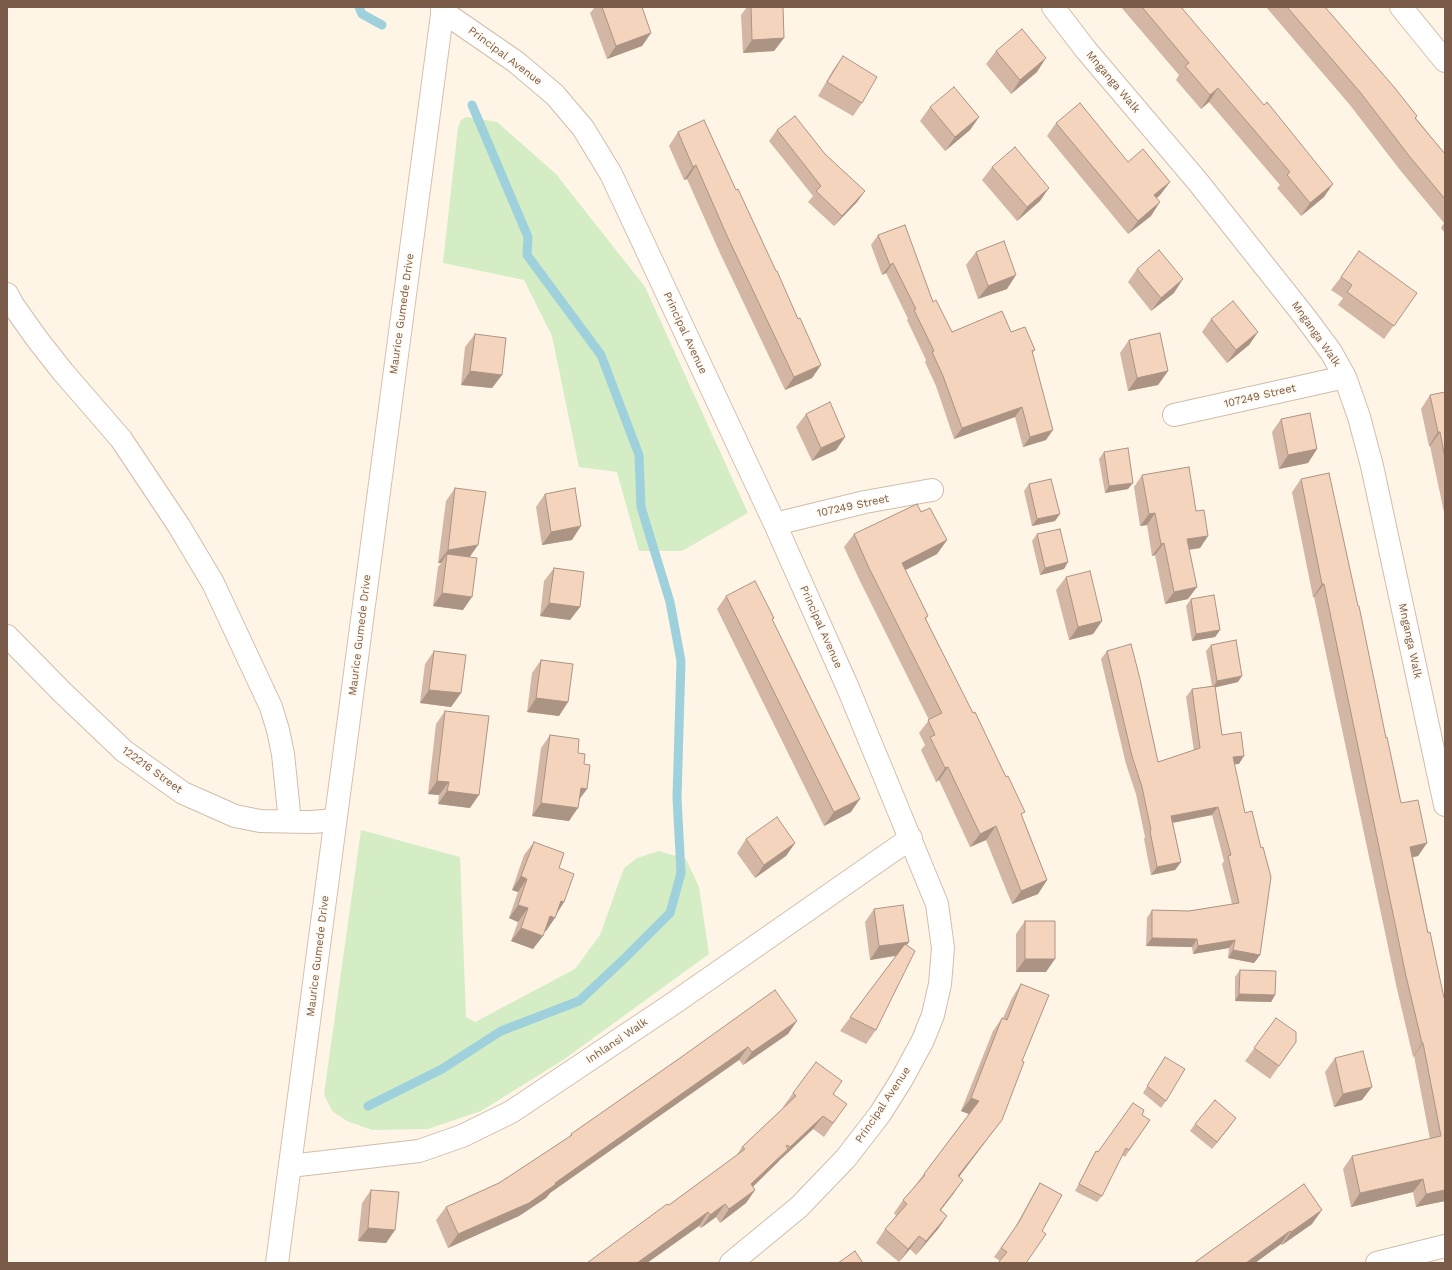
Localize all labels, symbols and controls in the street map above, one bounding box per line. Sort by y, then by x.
street label: Principal Avenue [465,24,545,88]
street label: Mnganga Walk [1083,48,1143,116]
street label: Maurice Gumede Drive [387,253,417,375]
street label: Principal Avenue [660,290,710,376]
street label: Mnganga Walk [1289,299,1343,369]
street label: 107249 Street [1223,381,1297,411]
street label: 107249 Street [816,492,890,520]
street label: Maurice Gumede Drive [346,574,374,696]
street label: Principal Avenue [797,584,845,670]
street label: Mnganga Walk [1396,602,1424,680]
street label: 122216 Street [119,744,185,796]
street label: Maurice Gumede Drive [304,895,332,1017]
street label: Inhlansi Walk [584,1015,650,1067]
street label: Principal Avenue [853,1064,913,1146]

